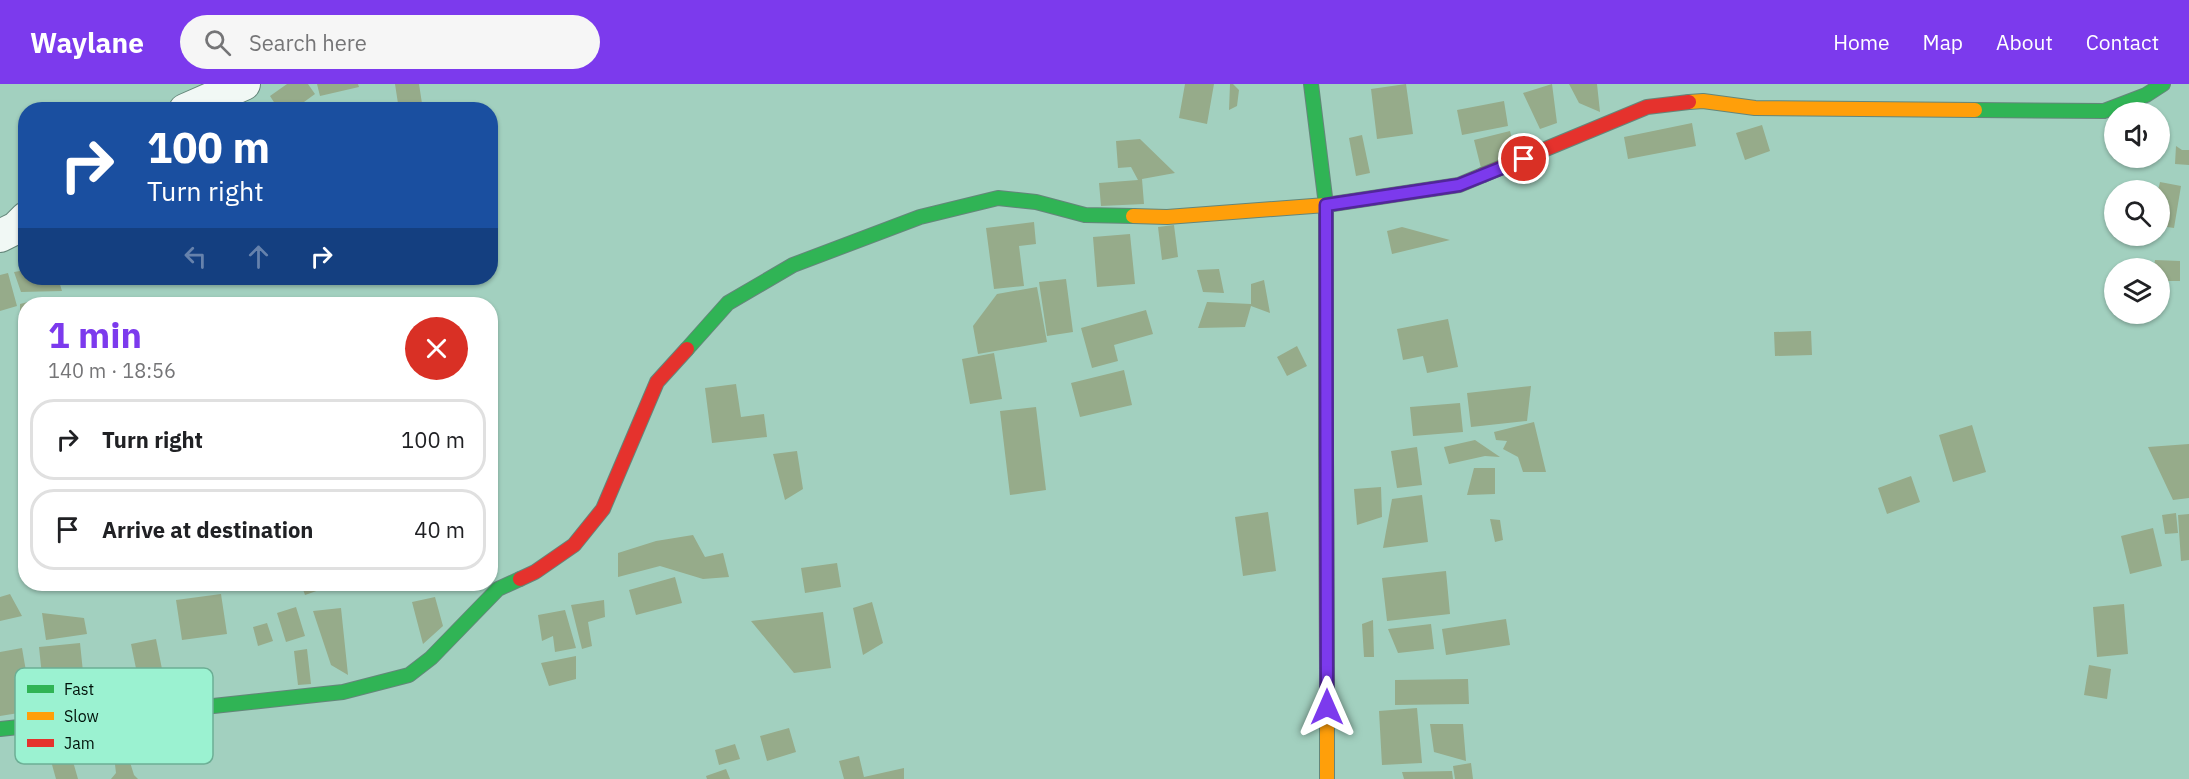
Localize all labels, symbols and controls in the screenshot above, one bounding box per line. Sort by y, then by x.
search box [180,15,600,69]
text: Waylane [30,24,144,61]
icon: search [201,26,234,59]
text: Search here [249,28,367,57]
text: Home [1833,28,1890,56]
text: Map [1923,28,1963,56]
text: About [1996,28,2053,56]
text: Contact [2086,28,2159,56]
map controls [2104,102,2170,324]
button: sound [2104,102,2170,168]
text: 100 m [147,120,270,175]
icon: right [48,126,126,204]
pin [1498,133,1549,184]
icon: arrive [1507,142,1540,175]
text: Turn right [147,173,264,208]
button: search [2104,180,2170,246]
icon: left [179,240,212,273]
icon: ahead [242,240,275,273]
icon: right [305,240,338,273]
button: layers [2104,258,2170,324]
text: 1 min [48,311,142,358]
button: close [405,317,468,380]
text: 140 m · 18:56 [48,357,176,384]
icon: right [51,423,84,456]
text: Turn right [102,425,203,454]
text: 100 m [401,425,465,454]
icon: arrive [51,513,84,546]
text: Arrive at destination [102,515,313,544]
text: 40 m [414,515,465,544]
legend [15,668,213,764]
position arrow [1295,675,1359,739]
text: Fast [64,679,94,699]
text: Slow [64,706,99,726]
text: Jam [64,733,95,753]

